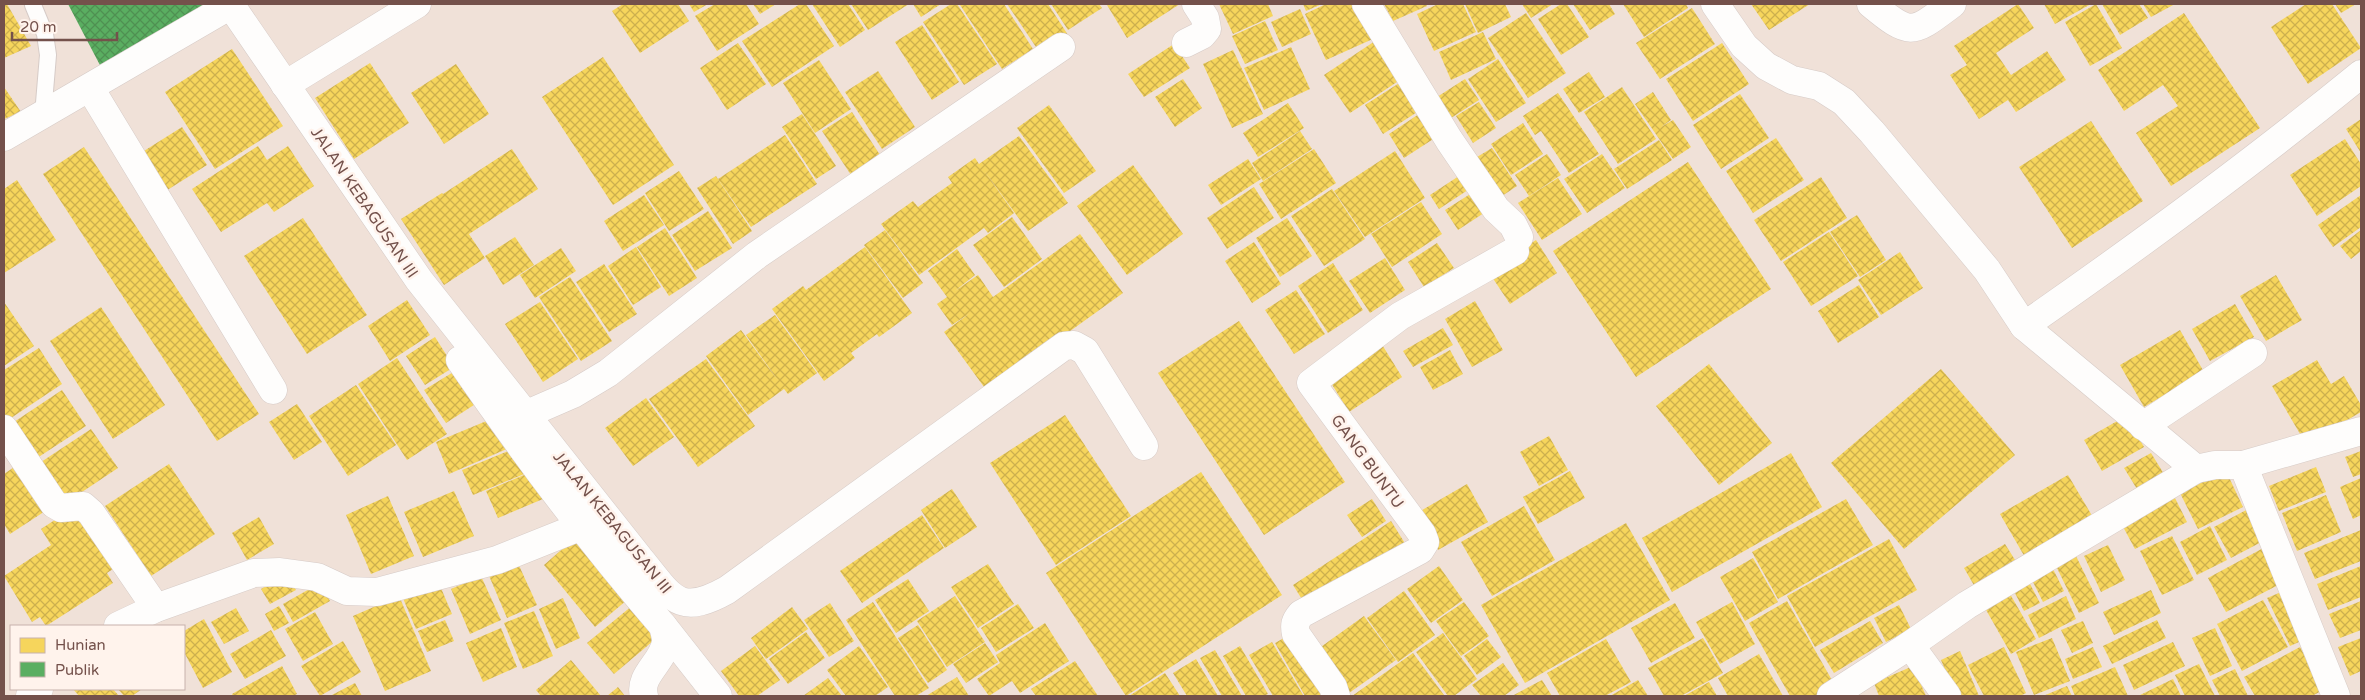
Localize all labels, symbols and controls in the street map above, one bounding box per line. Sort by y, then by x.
scale bar [12,10,118,42]
text: 20 m [20,18,57,36]
street label: JALAN KEBAGUSAN III [306,123,422,282]
street label: GANG BUNTU [1326,411,1408,512]
street label: JALAN KEBAGUSAN III [549,447,676,598]
legend [10,625,185,690]
text: Hunian [55,636,106,654]
text: Publik [55,661,99,679]

